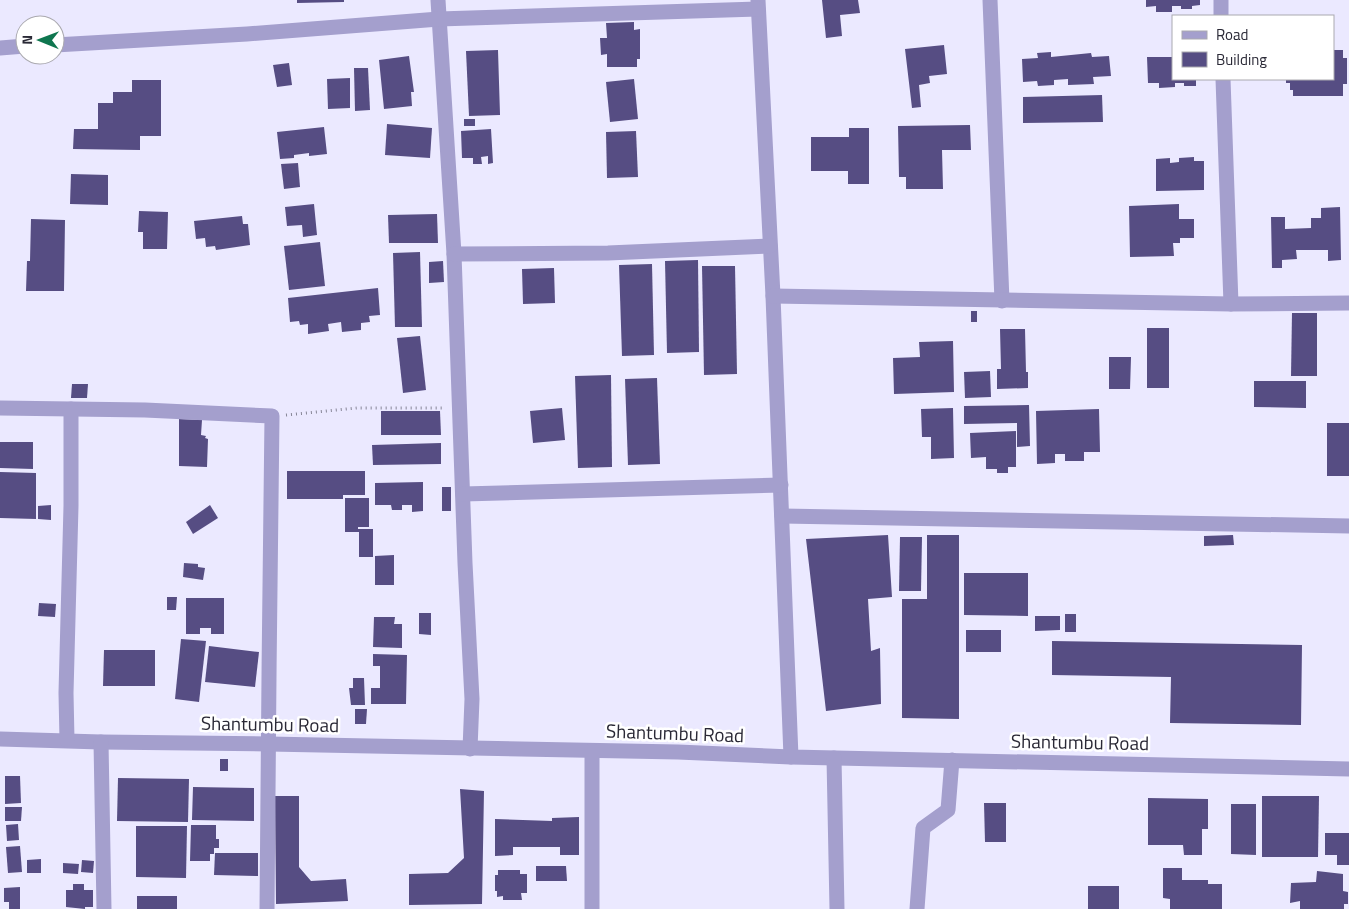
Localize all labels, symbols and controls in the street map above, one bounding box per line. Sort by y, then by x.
north arrow [15,15,65,65]
legend [1172,15,1334,80]
text: Road [1216,23,1248,46]
text: N [16,35,37,45]
text: Building [1216,48,1267,71]
street label: Shantumbu Road [201,708,339,739]
street label: Shantumbu Road [605,716,745,749]
street label: Shantumbu Road [1011,726,1149,757]

